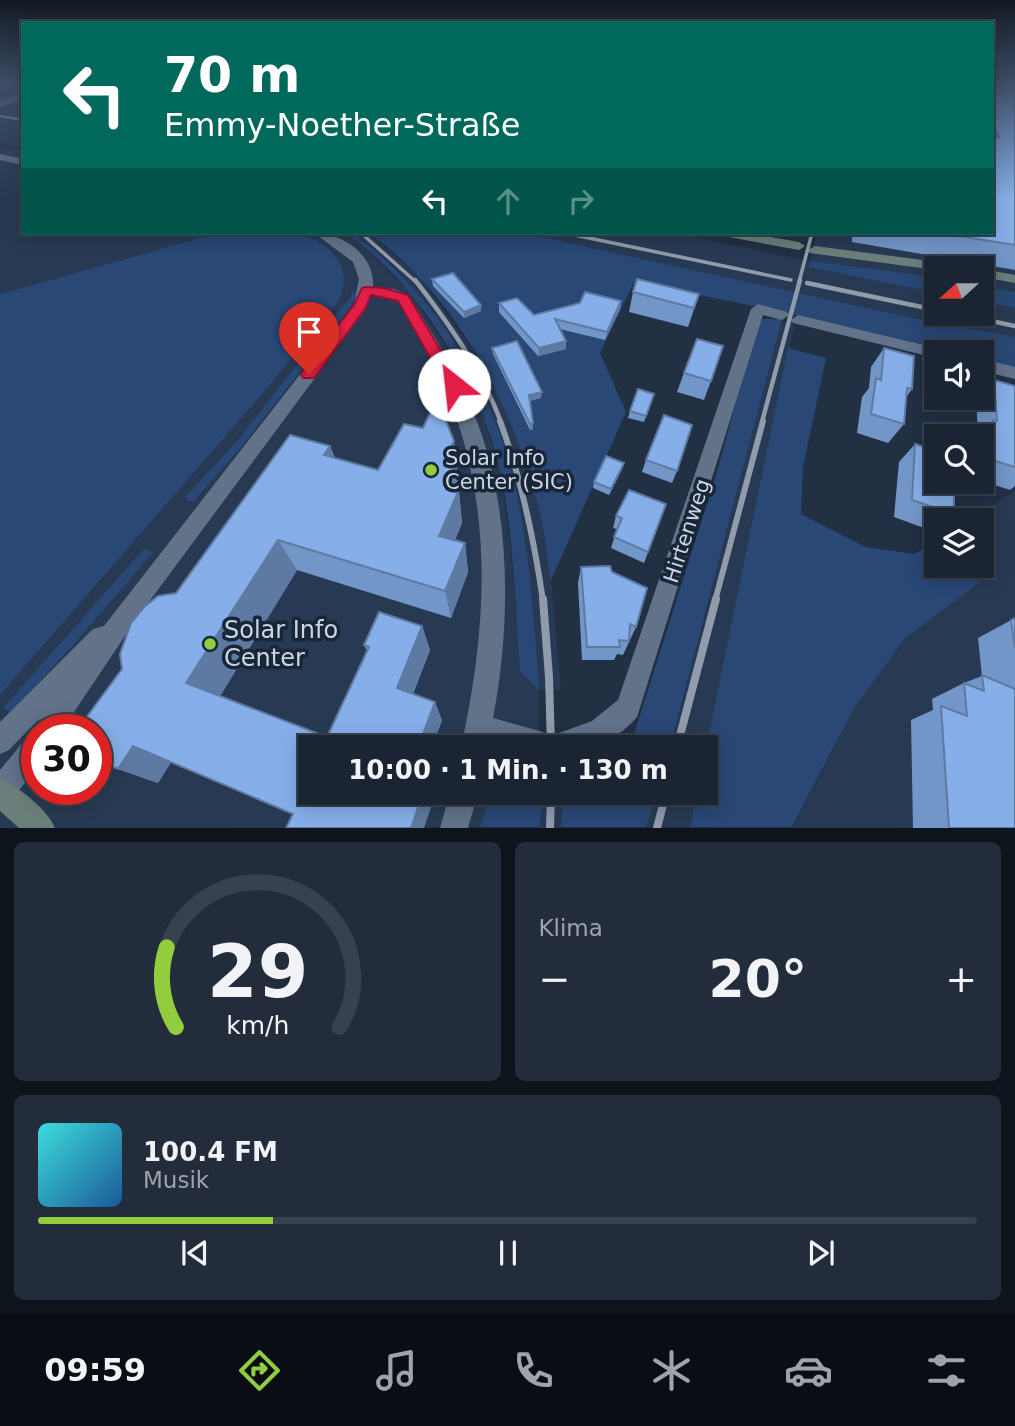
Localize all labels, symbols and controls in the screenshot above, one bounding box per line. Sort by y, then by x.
text: 70 m [164,47,300,104]
icon: left [49,49,140,140]
text: Emmy-Noether-Straße [164,106,520,144]
icon: left [416,182,454,220]
icon: ahead [489,182,527,220]
icon: right [562,182,600,220]
north arrow [924,256,994,326]
map controls [924,256,994,578]
pin [279,302,339,374]
icon: arrive [290,313,328,351]
button: sound [924,340,994,410]
position arrow [417,348,491,422]
button: search [924,424,994,494]
place label: Solar Info Center (SIC) [445,446,573,494]
marker: Solar Info Center (SIC) [423,462,439,478]
street label: Hirtenweg [659,476,715,586]
button: layers [924,508,994,578]
place label: Solar Info Center [224,616,338,672]
marker: Solar Info Center [202,636,218,652]
speed limit sign: 30 [21,714,112,805]
text: 10:00 · 1 Min. · 130 m [348,755,668,785]
text: Klima [539,915,603,941]
text: 29 [207,930,308,1015]
text: 20° [709,949,807,1009]
text: − [539,957,570,1001]
text: + [945,957,977,1001]
text: km/h [226,1011,289,1040]
text: 100.4 FM [143,1137,278,1167]
text: Musik [143,1167,209,1193]
icon: previous [176,1234,214,1272]
icon: pause [489,1234,527,1272]
icon: next [802,1234,840,1272]
icon: directions [235,1346,284,1395]
icon: music [372,1346,421,1395]
icon: phone [509,1346,558,1395]
icon: climate [647,1346,696,1395]
icon: car [784,1346,833,1395]
icon: filters [922,1346,971,1395]
text: 09:59 [44,1351,146,1389]

